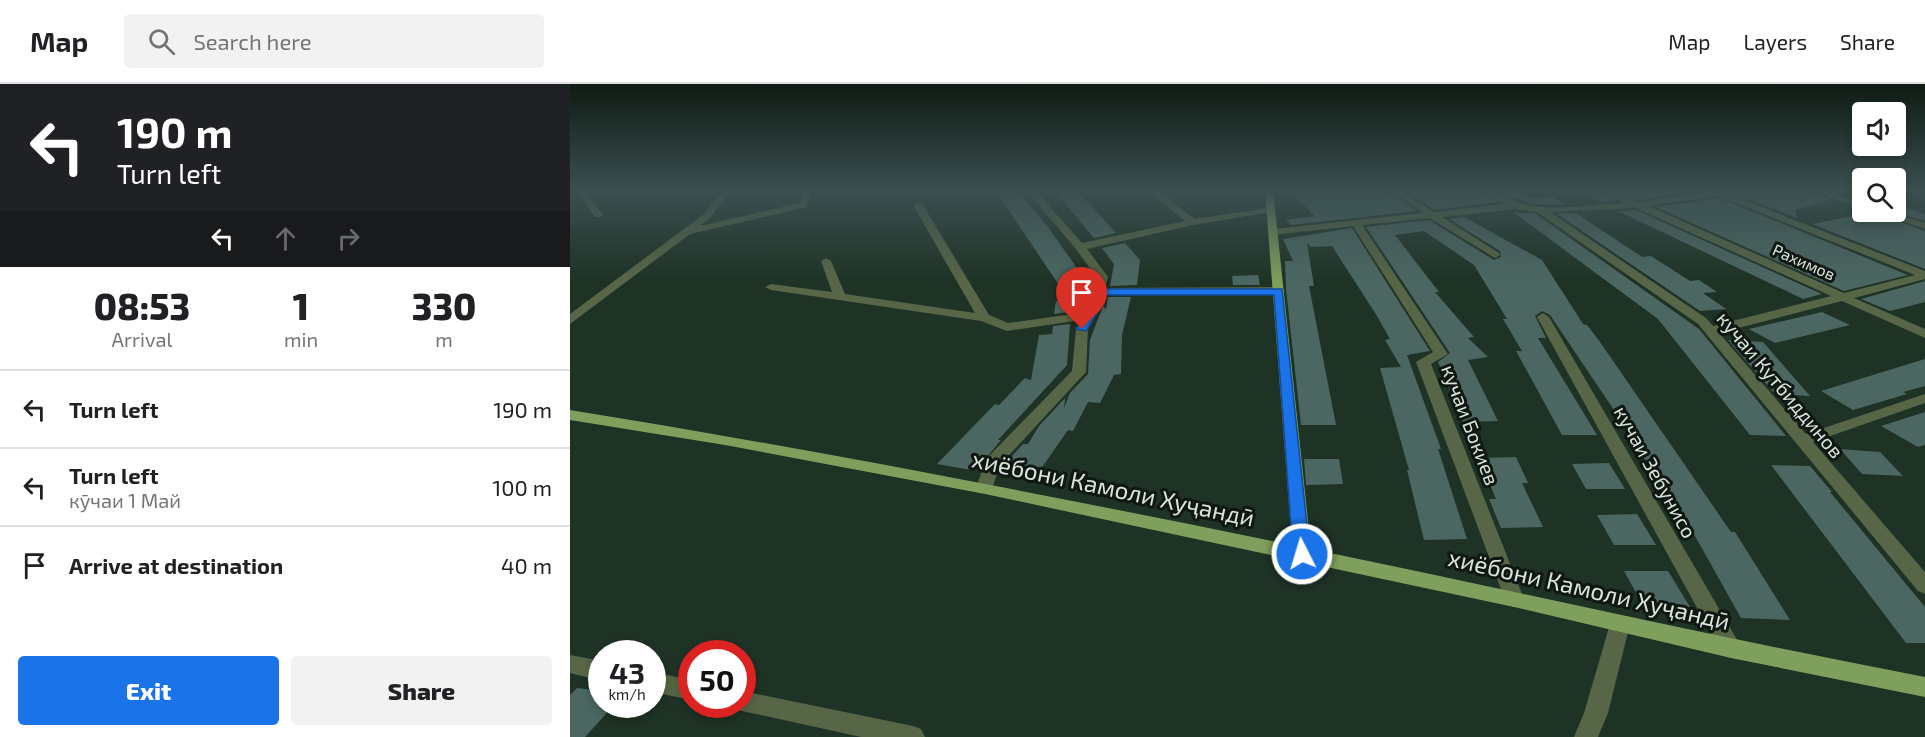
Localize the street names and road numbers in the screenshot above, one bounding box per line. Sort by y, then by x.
street label: Рахимов [1770,239,1838,284]
street label: кучаи Кутбиддинов [1712,306,1849,463]
street label: кучаи Бокиев [1436,361,1505,489]
street label: кучаи Зебунисо [1609,401,1702,542]
street label: хиёбони Камоли Хуҷандӣ [969,443,1257,533]
street label: хиёбони Камоли Хуҷандӣ [1446,542,1733,636]

